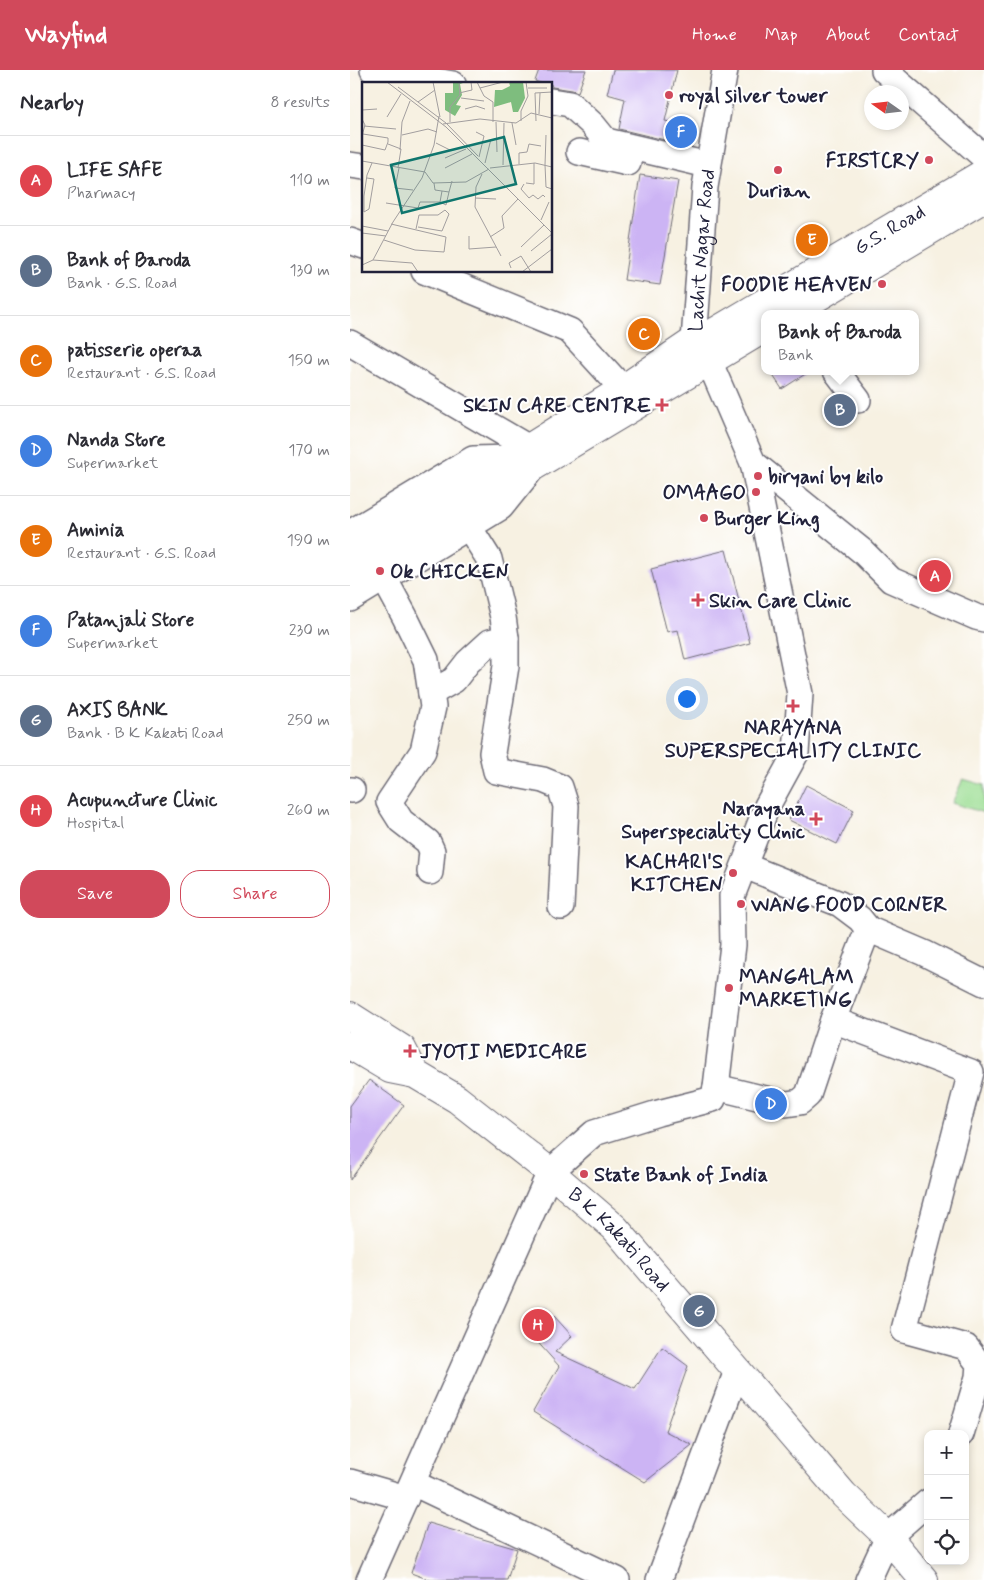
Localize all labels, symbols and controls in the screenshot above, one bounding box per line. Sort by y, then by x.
text: Wayfind [25,20,107,51]
text: Home [692,23,737,47]
text: Map [765,23,798,47]
text: About [826,23,870,47]
text: Contact [898,23,959,47]
inset map [362,82,552,272]
place label: royal silver tower [679,83,828,110]
north arrow [864,85,909,130]
text: Nearby [20,89,84,117]
marker: royal silver tower [663,89,675,101]
text: 8 results [270,92,330,113]
pin: F [665,113,697,151]
place label: FIRSTCRY [826,148,919,175]
marker: FIRSTCRY [923,154,935,166]
text: LIFE SAFE [67,158,162,183]
marker: Durian [772,164,784,176]
street label: Lachit Nagar Road [683,167,723,333]
text: A [31,170,41,191]
text: 110 m [289,170,330,191]
place label: Durian [746,178,810,205]
text: Pharmacy [67,183,135,204]
street label: G.S. Road [849,199,930,262]
pin: E [796,221,828,259]
text: Bank of Baroda [67,248,191,273]
text: B [31,260,41,281]
text: 130 m [289,260,330,281]
place label: FOODIE HEAVEN [721,272,872,299]
text: Bank · G.S. Road [67,273,177,294]
marker: FOODIE HEAVEN [876,278,888,290]
popup [761,310,919,375]
pin: C [628,315,660,353]
text: Bank of Baroda [778,320,902,345]
text: patisserie operaa [67,338,202,363]
text: Bank [778,345,813,366]
text: C [30,350,42,371]
text: 150 m [288,350,330,371]
text: Restaurant · G.S. Road [67,363,216,384]
pin: B [824,391,856,429]
place label: SKIN CARE CENTRE [463,393,652,420]
marker: SKIN CARE CENTRE [655,398,669,412]
text: Nanda Store [67,428,165,453]
text: D [30,440,42,461]
text: 170 m [288,440,330,461]
text: Supermarket [67,453,158,474]
place label: biryani by kilo [768,464,883,491]
marker: biryani by kilo [752,470,764,482]
place label: OMAAGO [663,480,746,507]
marker: OMAAGO [750,486,762,498]
place label: Burger King [714,506,820,535]
marker: Burger King [698,512,710,524]
text: Aminia [67,518,125,543]
text: E [31,530,41,551]
text: 190 m [287,530,330,551]
text: Restaurant · G.S. Road [67,543,216,564]
pin: A [919,557,951,595]
place label: Ok CHICKEN [390,559,509,586]
marker: Ok CHICKEN [374,565,386,577]
place label: Skin Care Clinic [709,588,852,615]
marker: Skin Care Clinic [691,593,705,607]
text: Patanjali Store [67,608,194,633]
text: F [32,620,40,641]
text: 230 m [289,620,330,641]
text: Supermarket [67,633,158,654]
your location [674,686,700,712]
text: AXIS BANK [67,698,168,723]
marker: NARAYANA SUPERSPECIALITY CLINIC [786,699,800,713]
text: G [31,710,41,731]
text: 250 m [287,710,330,731]
place label: NARAYANA SUPERSPECIALITY CLINIC [665,715,922,765]
text: Bank · B K Kakati Road [67,723,224,744]
text: Acupuncture Clinic [67,788,217,813]
place label: Narayana Superspeciality Clinic [621,796,806,846]
text: H [31,800,41,821]
text: 260 m [287,800,330,821]
marker: Narayana Superspeciality Clinic [809,812,823,826]
text: Hospital [67,813,124,834]
place label: KACHARI'S KITCHEN [625,849,723,899]
marker: KACHARI'S KITCHEN [727,867,739,879]
button: Save [20,870,170,918]
button: Share [180,870,330,918]
place label: WANG FOOD CORNER [750,892,947,919]
marker: WANG FOOD CORNER [735,898,747,910]
place label: MANGALAM MARKETING [739,964,854,1014]
marker: MANGALAM MARKETING [723,982,735,994]
place label: JYOTI MEDICARE [420,1039,587,1066]
marker: JYOTI MEDICARE [404,1045,416,1057]
pin: D [755,1085,787,1123]
place label: State Bank of India [594,1162,768,1189]
marker: State Bank of India [578,1168,590,1180]
street label: B K Kakati Road [562,1182,676,1298]
pin: G [683,1292,715,1330]
pin: H [522,1306,554,1344]
map controls [924,1430,969,1565]
button: + [924,1430,969,1475]
button: − [924,1475,969,1520]
button: locate [924,1520,969,1565]

